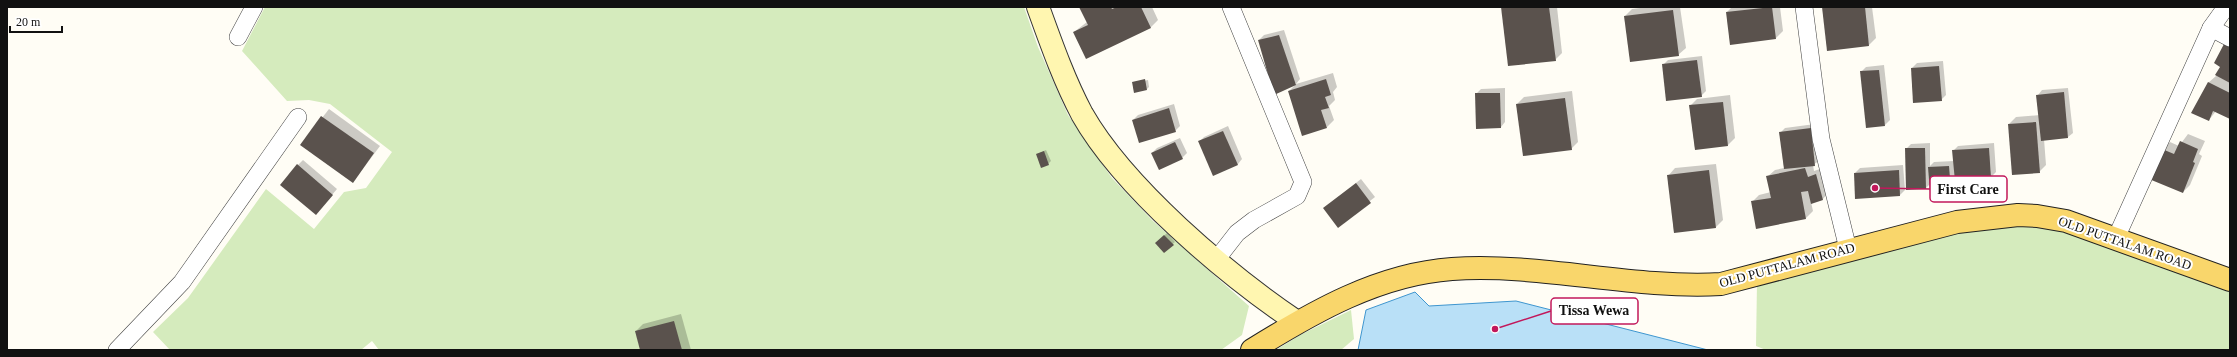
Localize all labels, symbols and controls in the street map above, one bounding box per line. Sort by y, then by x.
scale bar [10,8,62,34]
text: 20 m [16,15,41,29]
callout: First Care [1930,176,2007,202]
text: First Care [1937,182,1999,197]
street label: OLD PUTTALAM ROAD [2056,213,2194,273]
street label: OLD PUTTALAM ROAD [1718,240,1856,290]
callout: Tissa Wewa [1551,298,1638,324]
text: Tissa Wewa [1559,303,1629,318]

